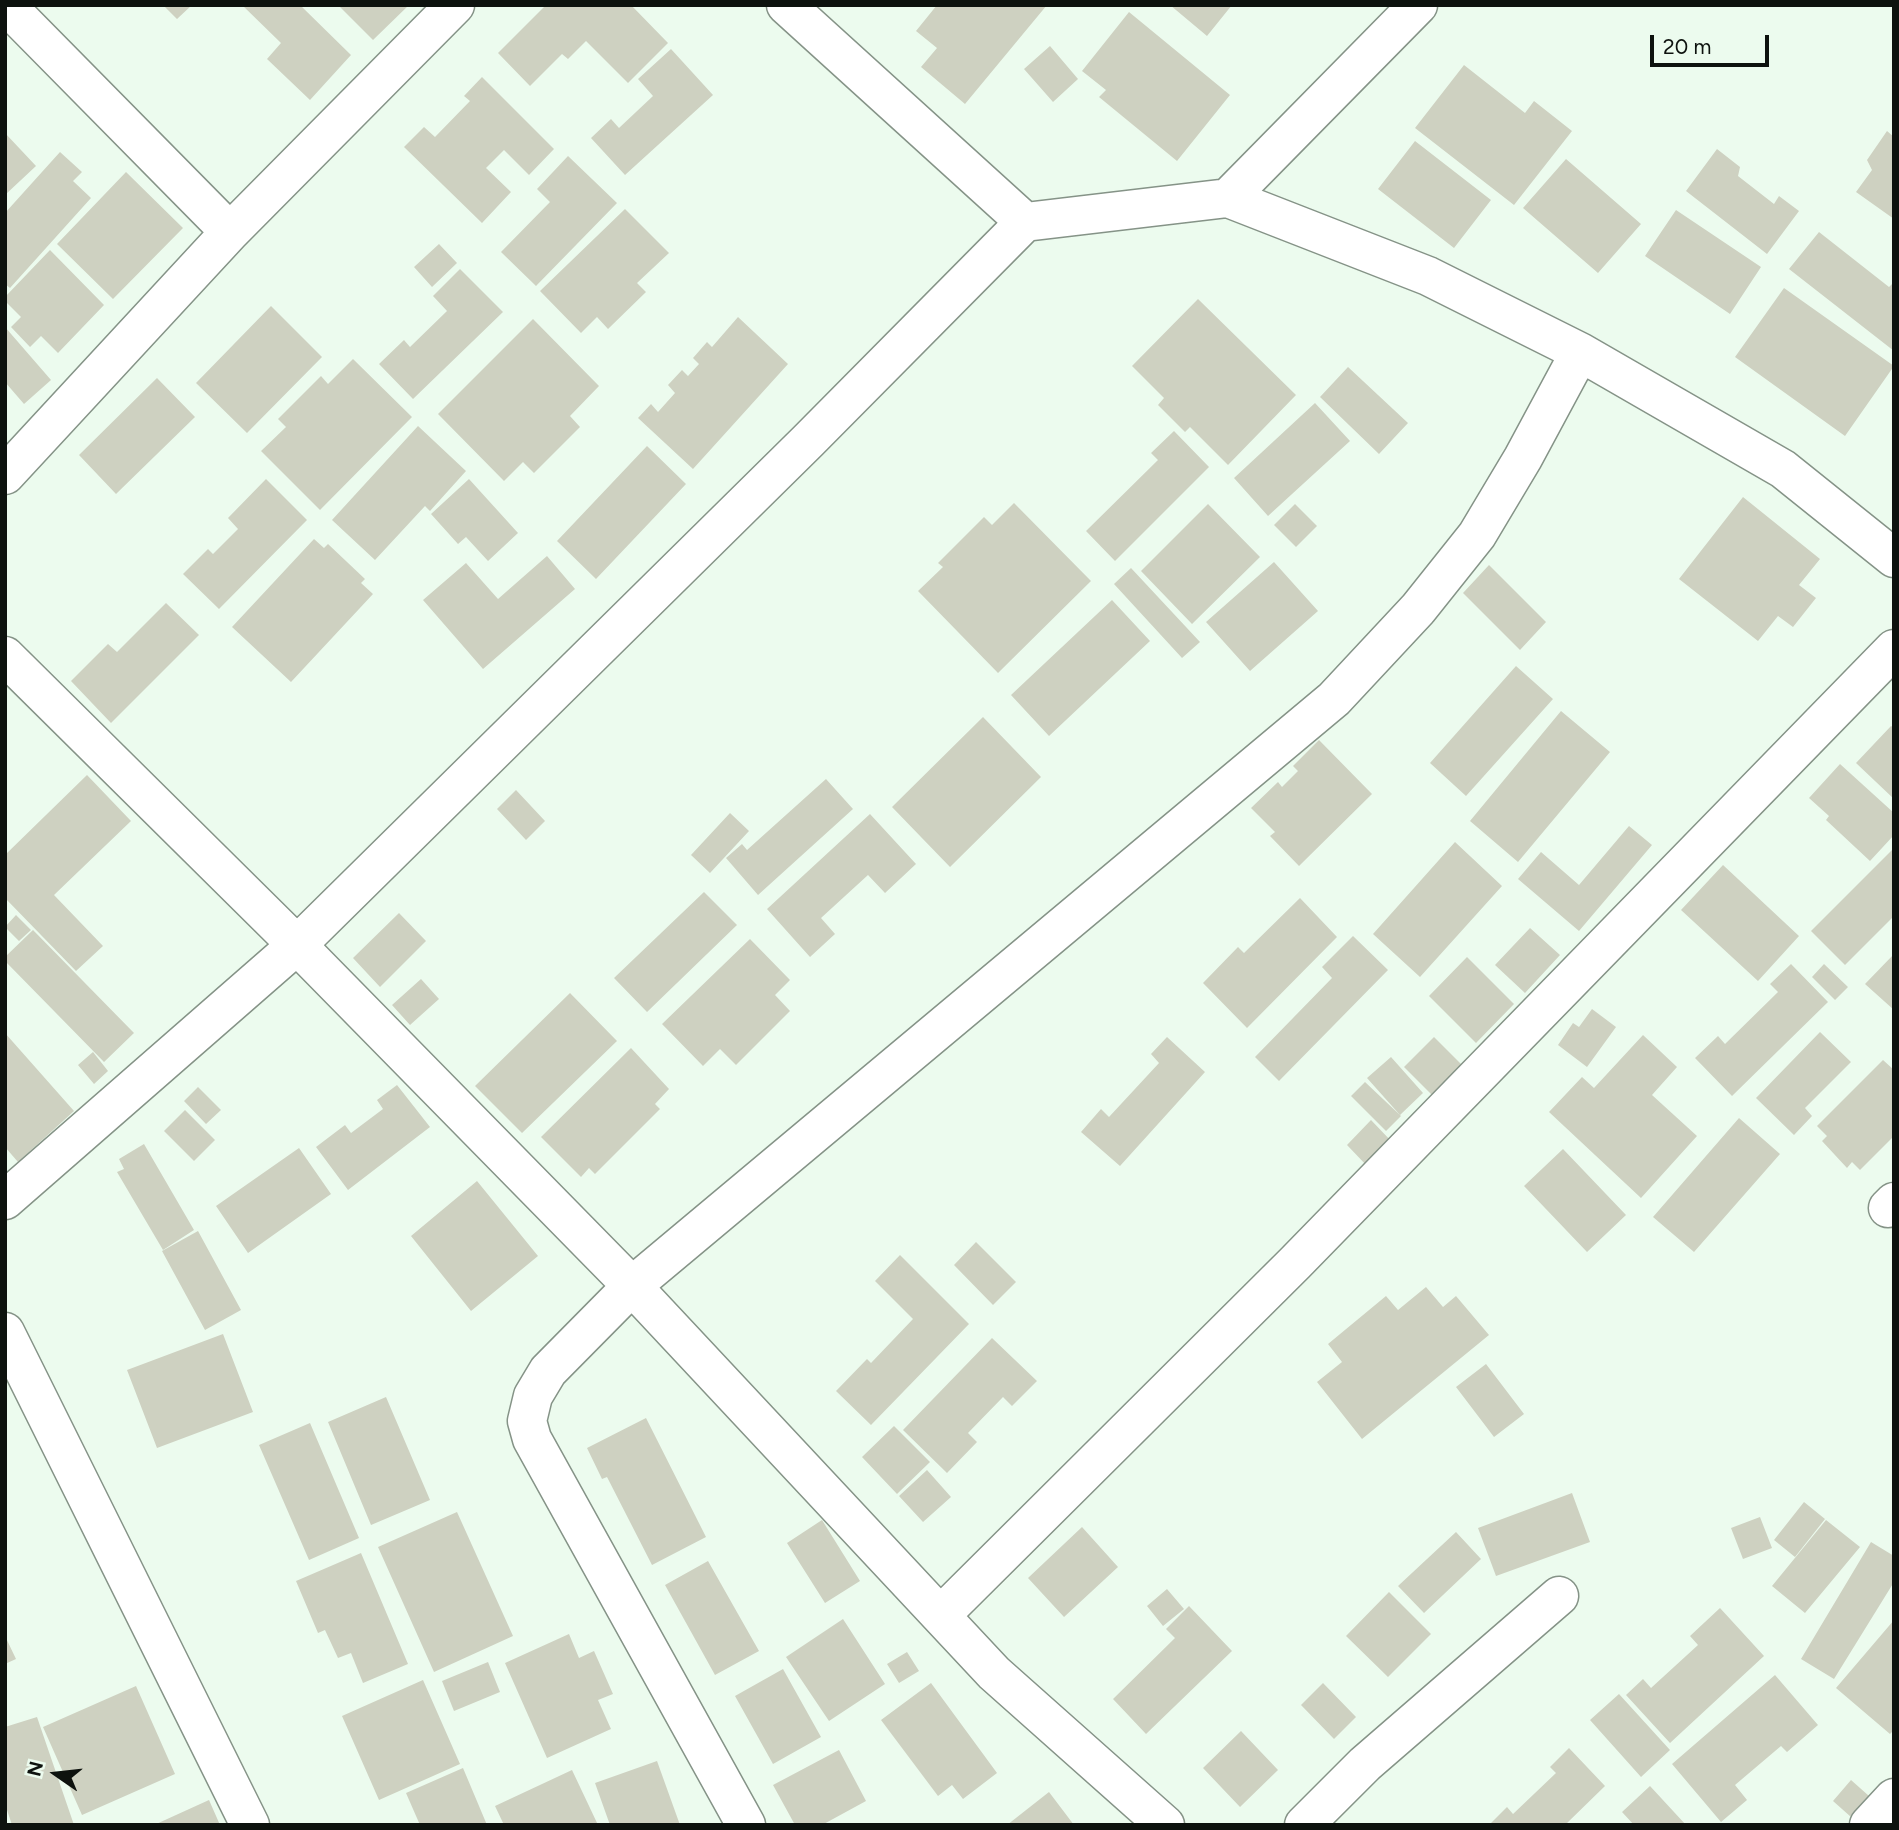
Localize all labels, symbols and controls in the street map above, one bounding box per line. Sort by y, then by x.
scale bar [1654,21,1773,65]
text: 20 m [1663,34,1711,59]
north arrow [21,1739,91,1809]
text: N [22,1759,48,1779]

